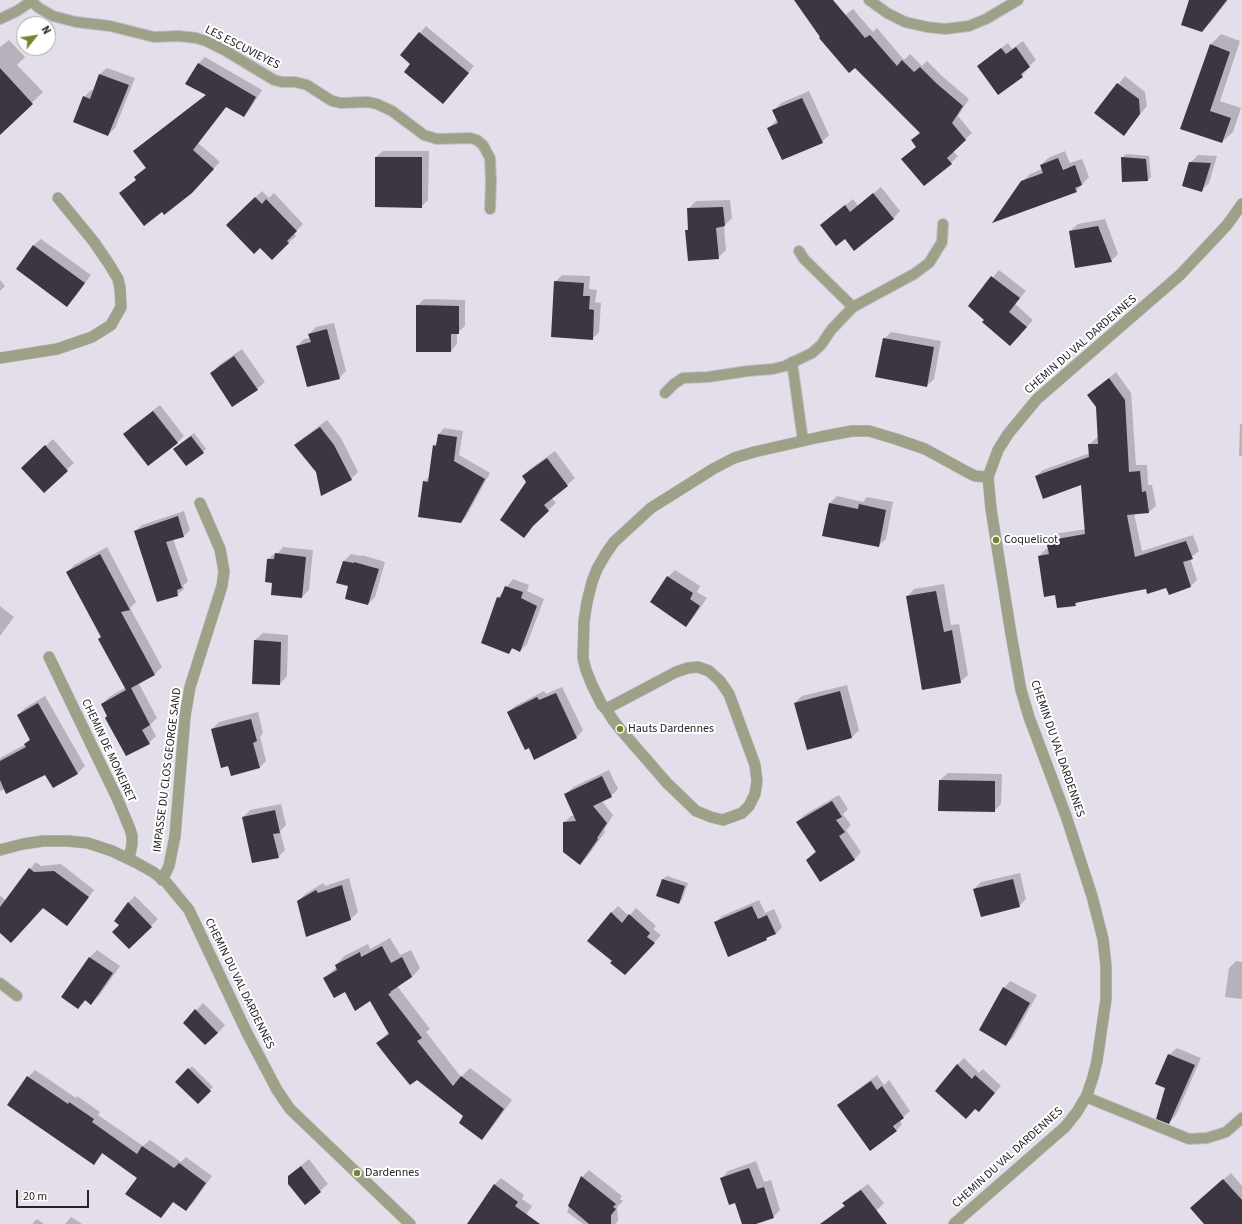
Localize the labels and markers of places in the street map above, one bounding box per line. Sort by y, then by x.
place label: Coquelicot [1004,533,1058,547]
marker: Coquelicot [991,535,1001,545]
place label: Hauts Dardennes [628,722,714,736]
marker: Hauts Dardennes [615,724,625,734]
place label: Dardennes [365,1166,419,1180]
marker: Dardennes [352,1168,362,1178]

